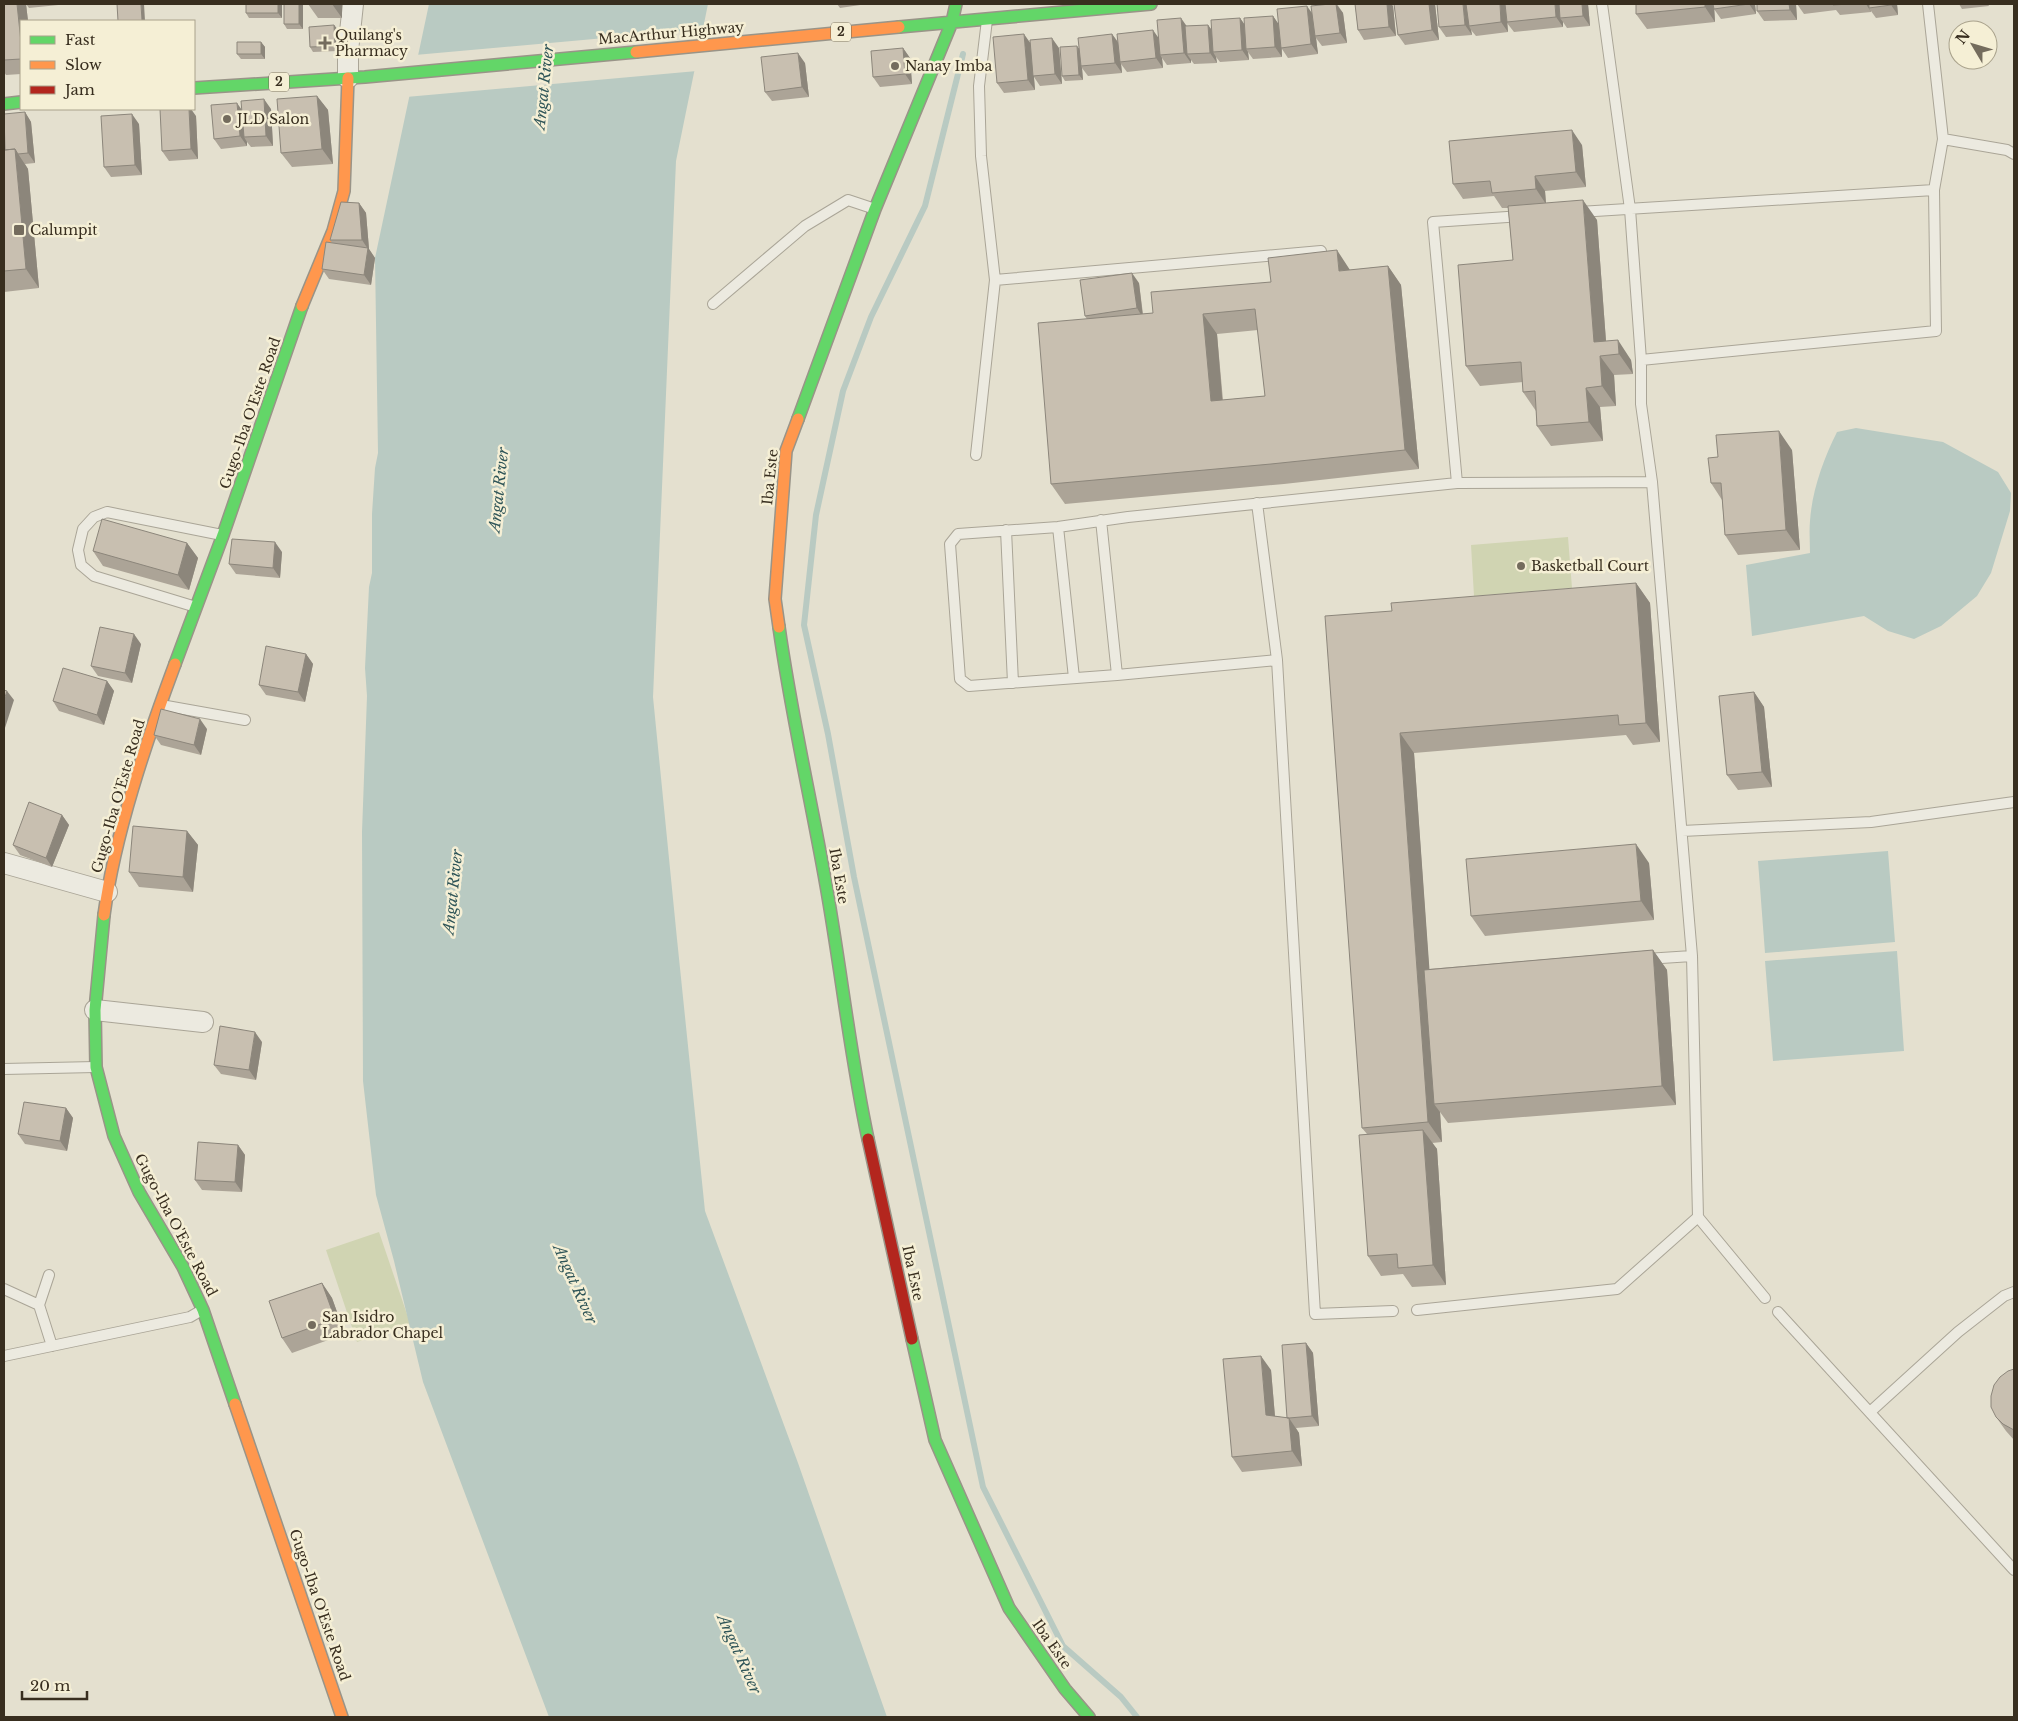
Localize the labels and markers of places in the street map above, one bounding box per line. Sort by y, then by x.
place label: Quilang's Pharmacy [335,26,408,60]
marker: Quilang's Pharmacy [319,37,331,49]
place label: Nanay Imba [905,57,993,75]
marker: Nanay Imba [889,60,901,72]
place label: JLD Salon [235,110,310,128]
marker: JLD Salon [221,113,233,125]
place label: Calumpit [30,221,98,239]
marker: Calumpit [12,223,26,237]
place label: Basketball Court [1531,557,1650,575]
marker: Basketball Court [1515,560,1527,572]
place label: San Isidro Labrador Chapel [322,1308,444,1342]
marker: San Isidro Labrador Chapel [306,1319,318,1331]

